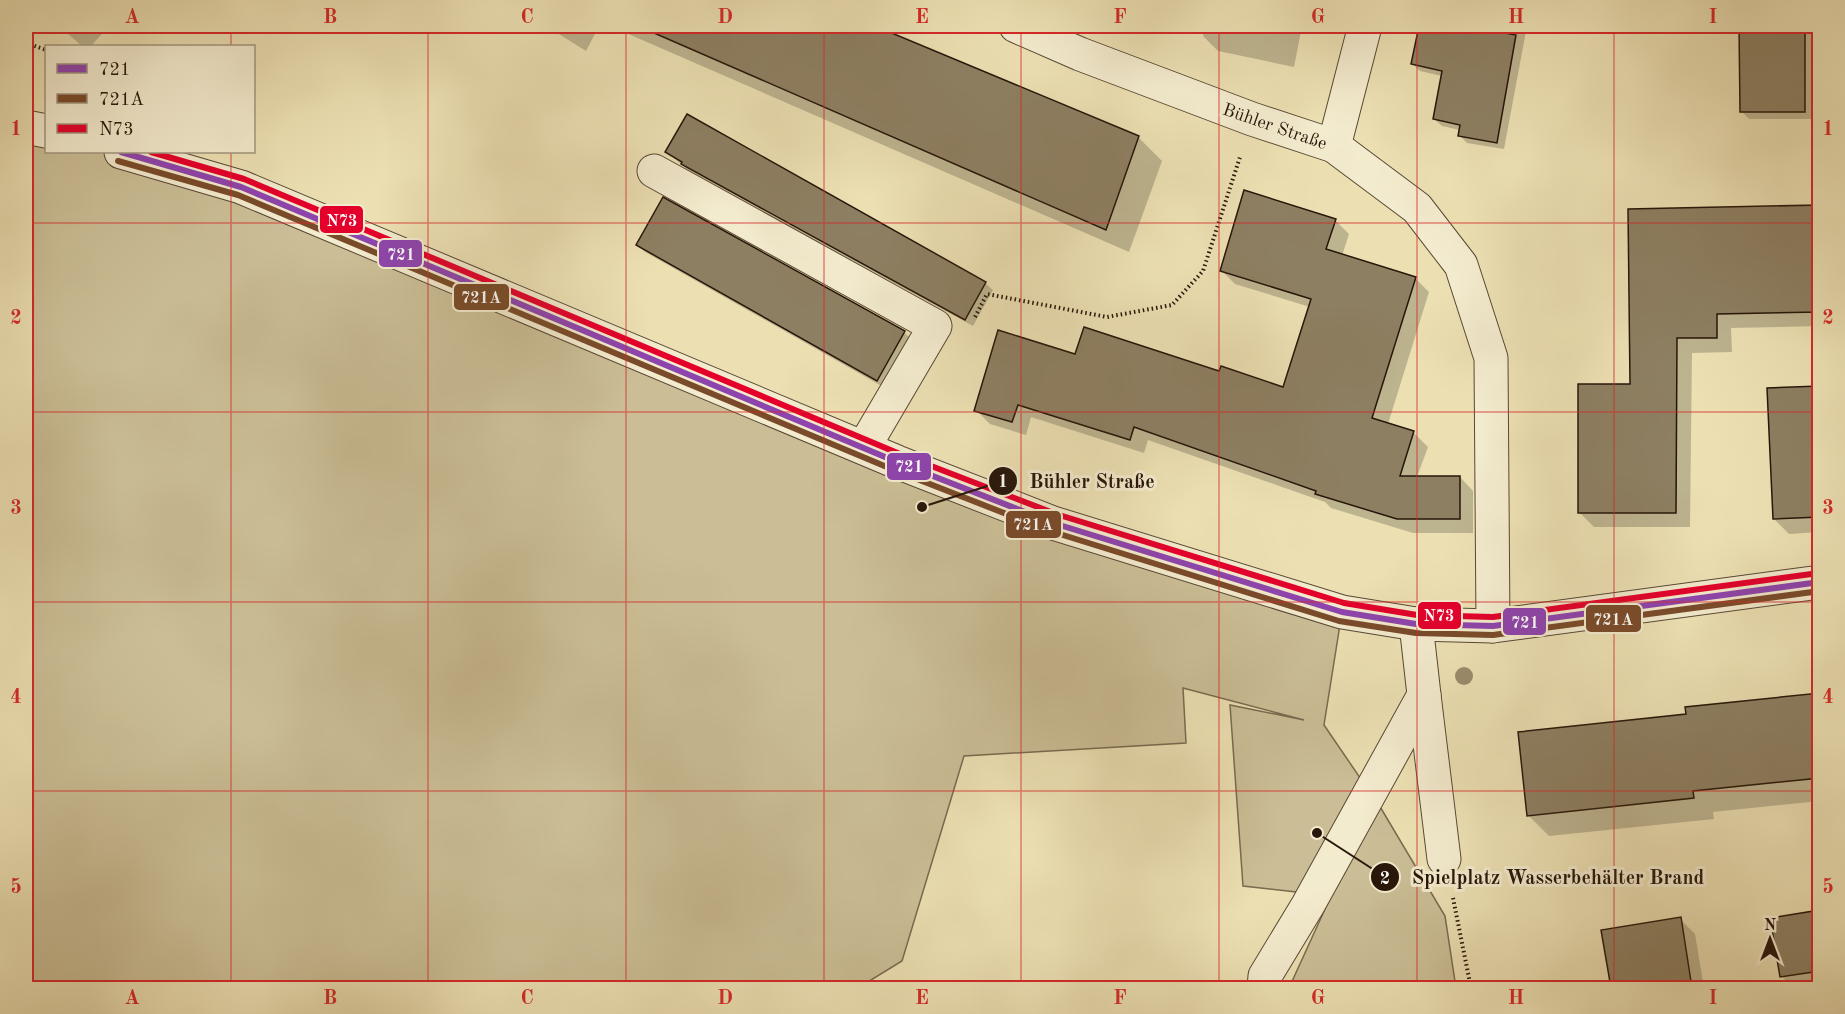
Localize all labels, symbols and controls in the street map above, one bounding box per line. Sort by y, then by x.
text: A [124,8,140,28]
text: B [323,8,337,28]
text: C [520,8,534,28]
text: D [717,8,733,28]
text: E [915,8,929,28]
text: F [1113,8,1127,28]
text: G [1311,8,1325,28]
text: H [1508,8,1524,28]
text: I [1709,8,1717,28]
legend [45,45,255,153]
text: 721 [99,61,130,79]
text: 721A [99,91,144,109]
street label: Bühler Straße [1220,101,1329,153]
text: 1 [10,120,22,140]
text: 1 [1822,120,1834,140]
text: N73 [99,121,134,139]
line badge: N73 [319,205,364,234]
text: N73 [327,214,357,230]
line badge: 721 [378,239,423,268]
text: 721 [387,248,415,264]
line badge: 721A [453,283,510,311]
text: 721A [461,291,501,307]
text: 2 [10,309,22,329]
text: 2 [1822,309,1834,329]
line badge: 721 [886,452,932,481]
text: 721 [895,460,923,476]
callout: Bühler Straße [988,462,1167,500]
text: 1 [998,473,1008,491]
text: Bühler Straße [1029,473,1155,493]
text: 3 [10,499,22,519]
text: 3 [1822,499,1834,519]
line badge: 721A [1005,510,1062,539]
text: 721A [1013,518,1053,534]
line badge: N73 [1417,601,1462,630]
line badge: 721A [1585,604,1642,633]
line badge: 721 [1502,607,1547,636]
text: N73 [1424,609,1454,625]
text: 721A [1593,613,1633,629]
text: 721 [1511,616,1539,632]
text: 4 [10,688,22,708]
text: 4 [1822,688,1834,708]
callout: Spielplatz Wasserbehälter Brand [1370,858,1717,896]
text: Spielplatz Wasserbehälter Brand [1412,869,1705,889]
text: 2 [1380,870,1390,888]
text: 5 [10,877,22,898]
text: 5 [1822,877,1834,898]
north arrow [1740,909,1800,969]
text: N [1764,918,1777,934]
text: A [124,989,140,1009]
text: B [323,989,337,1009]
text: C [520,989,534,1009]
text: D [717,989,733,1009]
text: E [915,989,929,1009]
text: F [1113,989,1127,1009]
text: G [1311,989,1325,1009]
text: H [1508,989,1524,1009]
text: I [1709,989,1717,1009]

